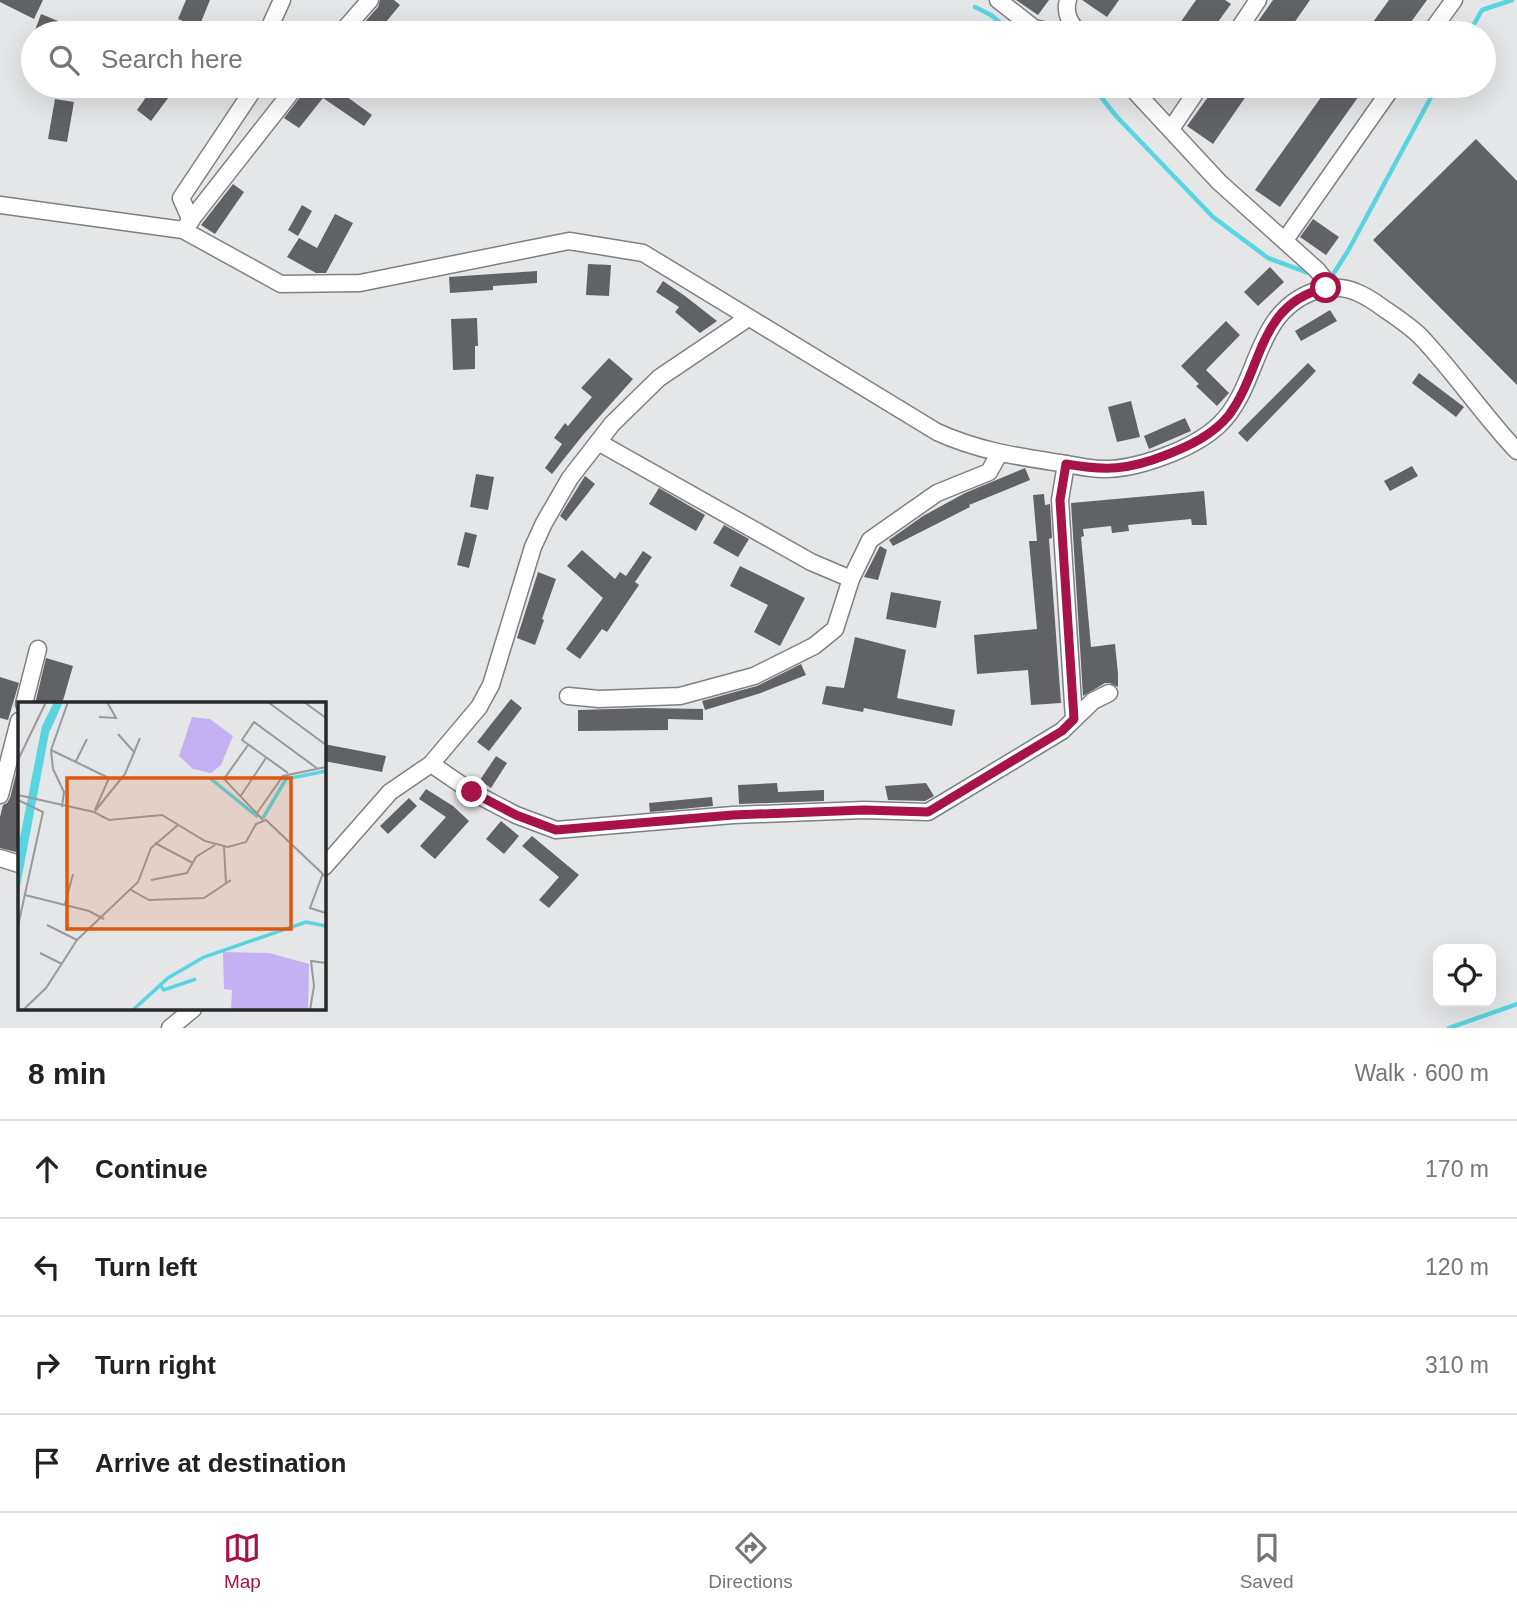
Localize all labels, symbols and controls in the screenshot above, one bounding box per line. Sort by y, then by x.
search box [21,21,1496,98]
icon: search [45,41,83,79]
text: Search here [101,44,243,74]
route start [1310,272,1341,303]
inset map [18,702,326,1010]
route end [456,776,487,807]
map controls [1433,944,1496,1007]
button: locate [1433,944,1496,1007]
text: 8 min [28,1057,106,1090]
text: Walk · 600 m [1354,1060,1489,1086]
icon: ahead [28,1150,66,1188]
text: Continue [95,1154,208,1184]
text: 170 m [1425,1156,1489,1182]
icon: left [28,1248,66,1286]
text: Turn left [95,1252,197,1282]
text: 120 m [1425,1254,1489,1280]
icon: right [28,1346,66,1384]
text: Turn right [95,1350,216,1380]
text: 310 m [1425,1352,1489,1378]
icon: arrive [28,1444,66,1482]
text: Arrive at destination [95,1448,346,1478]
tab: Map [223,1529,261,1593]
tab: Directions [708,1529,793,1593]
tab: Saved [1240,1529,1294,1593]

